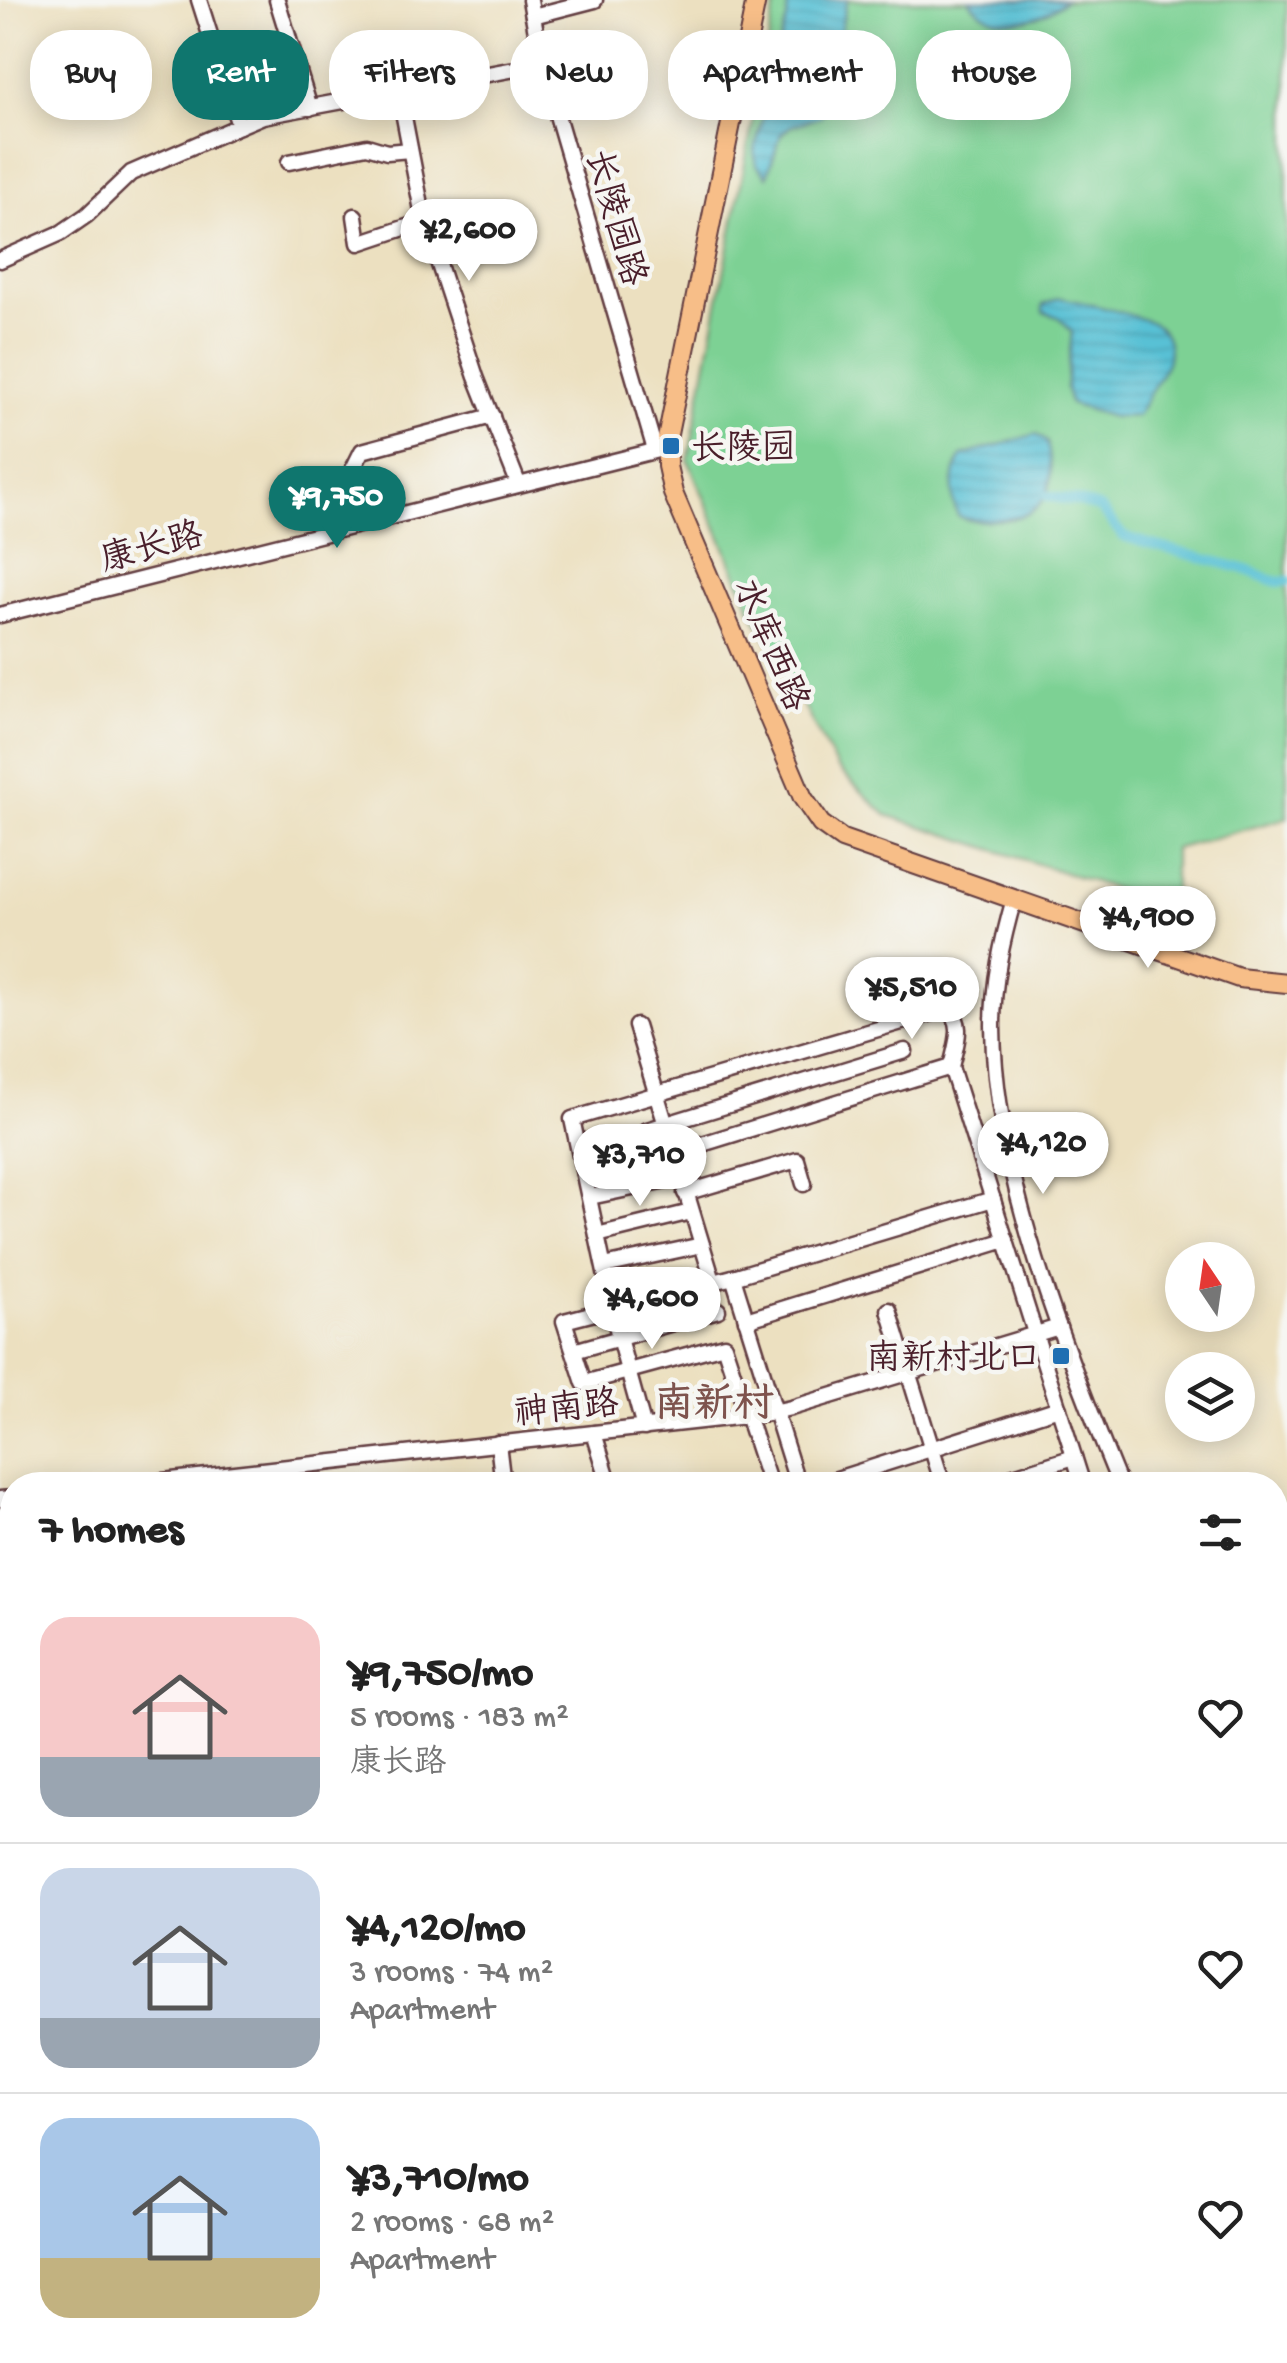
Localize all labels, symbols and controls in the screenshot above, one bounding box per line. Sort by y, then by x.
chip: Buy [30,30,152,120]
chip: Rent [172,30,309,120]
chip: Filters [329,30,490,120]
chip: New [510,30,648,120]
chip: Apartment [668,30,896,120]
chip: House [916,30,1071,120]
street label: 长陵园路 [574,145,654,291]
pin: ¥2,600 [388,199,550,284]
text: ¥2,600 [422,212,516,250]
place label: 长陵园 [691,429,796,472]
marker: 长陵园 [660,435,682,457]
pin: ¥9,750 [256,466,418,551]
text: ¥9,750 [291,479,383,517]
street label: 康长路 [96,514,208,584]
street label: 水库西路 [722,573,816,719]
pin: ¥4,900 [1067,886,1229,971]
text: ¥4,900 [1102,899,1194,937]
pin: ¥5,510 [831,957,993,1042]
text: ¥5,510 [867,970,957,1008]
pin: ¥4,120 [962,1112,1124,1197]
pin: ¥3,710 [559,1124,721,1209]
text: ¥4,120 [1000,1125,1086,1163]
text: ¥3,710 [595,1137,685,1175]
north arrow [1165,1242,1255,1332]
map controls [1165,1242,1255,1442]
pin: ¥4,600 [571,1267,733,1352]
text: ¥4,600 [606,1280,698,1318]
place label: 南新村北口 [866,1339,1041,1382]
marker: 南新村北口 [1050,1345,1072,1367]
button: layers [1165,1352,1255,1442]
district label: 南新村 [654,1381,774,1431]
street label: 神南路 [512,1384,621,1437]
icon: filters [1193,1505,1248,1560]
text: 7 homes [40,1508,183,1557]
text: ¥9,750/mo [350,1651,533,1700]
icon: home [120,1657,240,1777]
icon: heart [1193,1690,1248,1745]
text: 5 rooms · 183 m² [350,1700,569,1738]
text: 康长路 [350,1746,446,1784]
text: ¥4,120/mo [350,1906,526,1955]
icon: home [120,1908,240,2028]
icon: heart [1193,1941,1248,1996]
text: 3 rooms · 74 m² [350,1955,553,1993]
text: Apartment [350,1993,494,2031]
text: ¥3,710/mo [350,2156,529,2205]
icon: home [120,2158,240,2278]
icon: heart [1193,2191,1248,2246]
text: 2 rooms · 68 m² [350,2205,554,2243]
text: Apartment [350,2243,494,2281]

